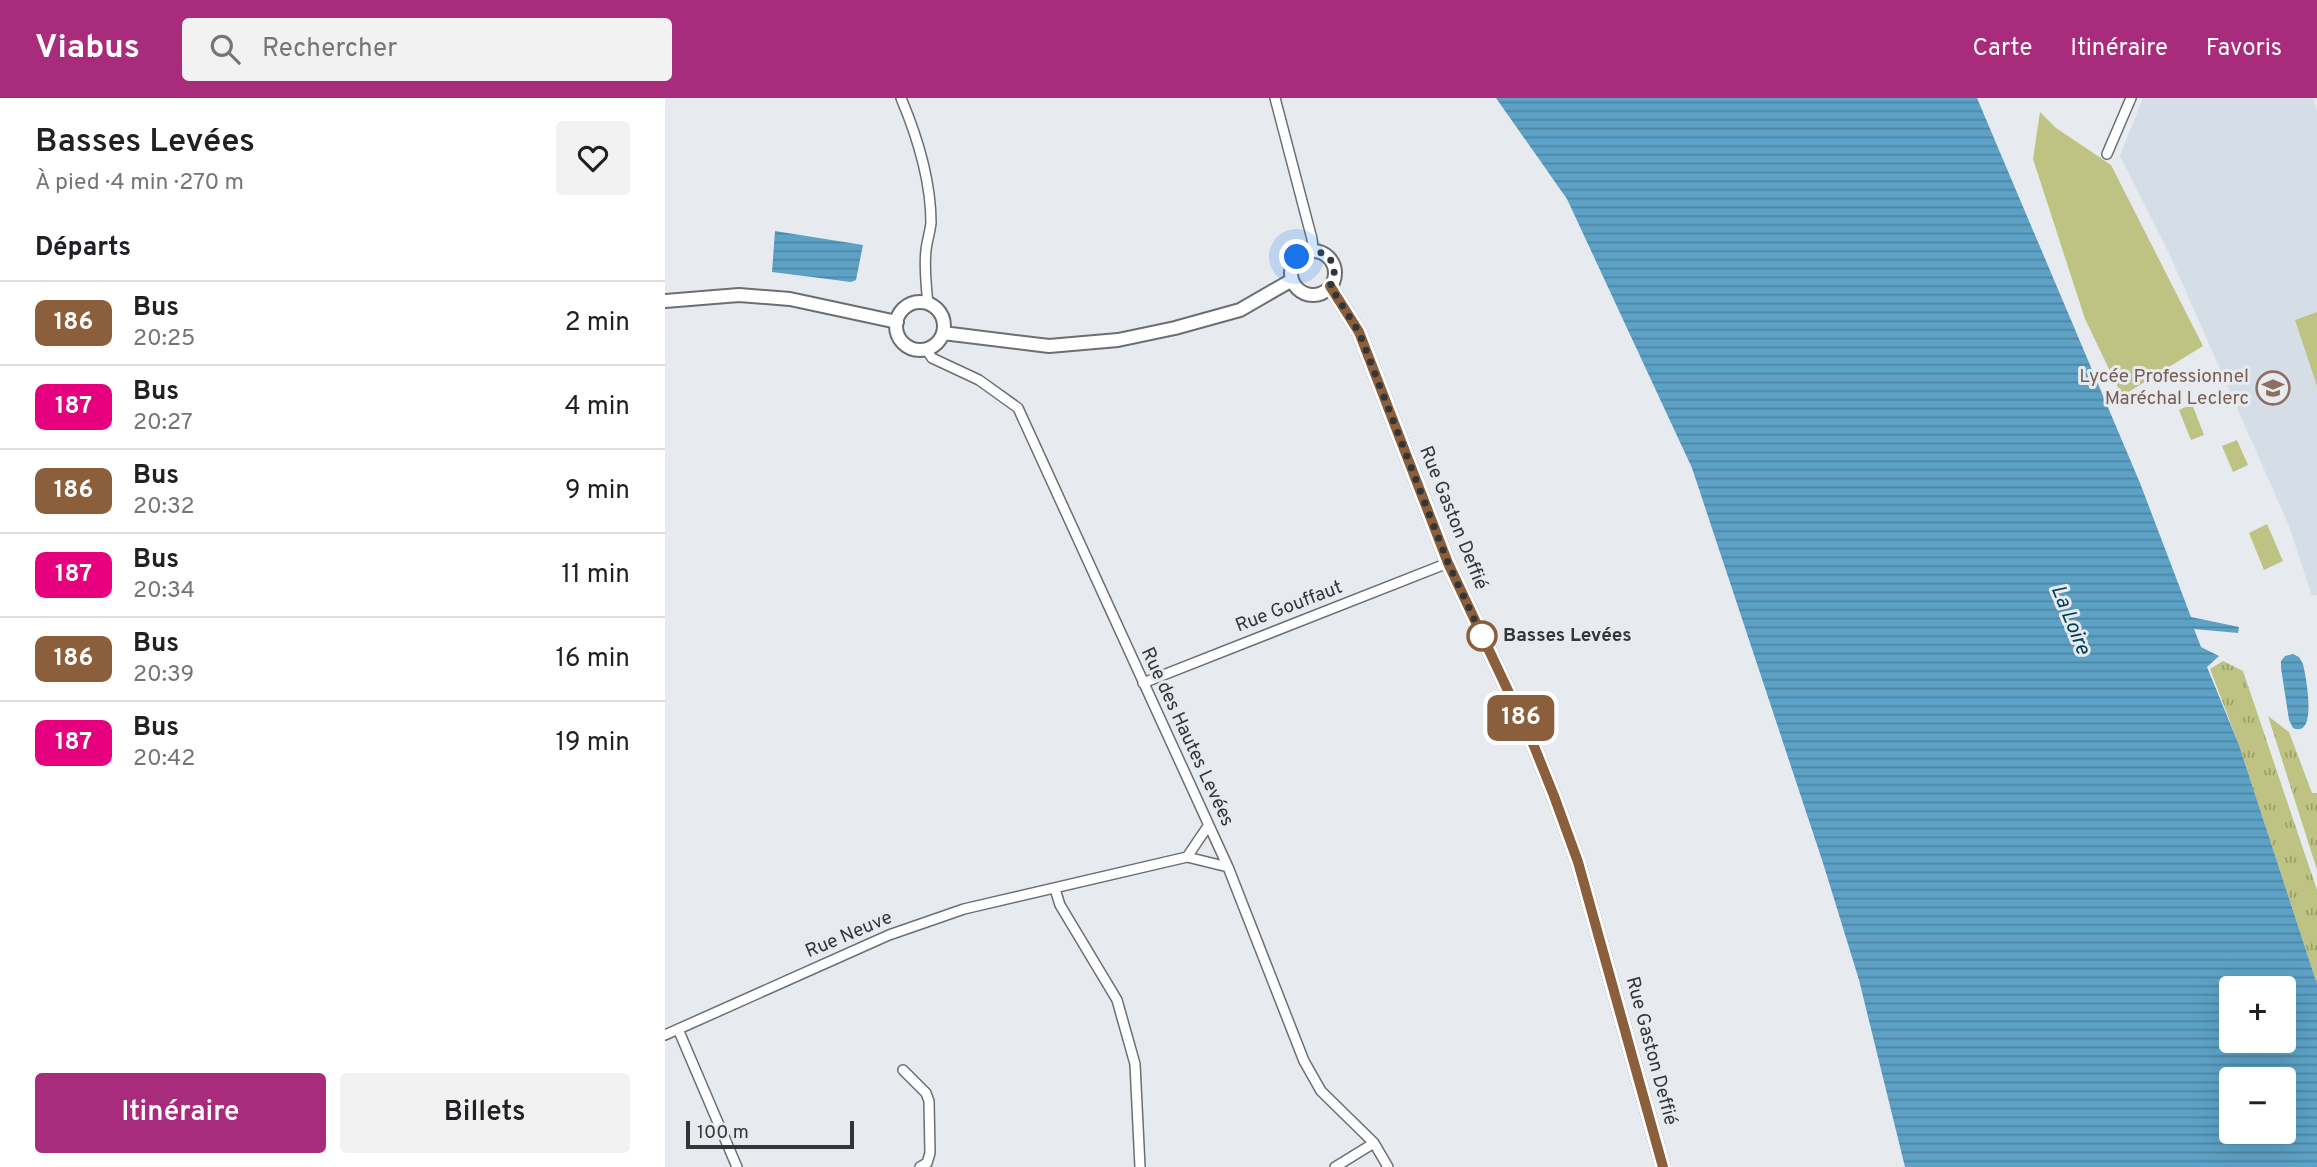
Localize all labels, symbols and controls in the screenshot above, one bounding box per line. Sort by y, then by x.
search box [182,18,672,81]
text: Viabus [35,28,140,70]
icon: search [206,30,244,68]
text: Rechercher [262,33,397,66]
text: Carte [1972,34,2032,64]
text: Itinéraire [2070,34,2168,64]
text: Favoris [2206,34,2282,64]
button: heart [556,121,630,195]
text: Basses Levées [35,122,255,164]
text: À pied · 4 min · 270 m [35,169,244,198]
text: Départs [35,232,131,265]
your location [1279,239,1314,274]
text: Bus [133,292,179,325]
text: 2 min [565,307,630,340]
text: 186 [54,308,93,338]
text: 20:25 [133,325,195,354]
place label: Lycée Professionnel Maréchal Leclerc [2079,365,2249,411]
school or university icon: Lycée Professionnel Maréchal Leclerc [2254,369,2292,407]
text: Bus [133,376,179,409]
text: 4 min [564,391,630,424]
text: 187 [55,392,92,422]
text: 20:27 [133,409,193,438]
street label: Rue Gaston Deffié [1413,443,1493,593]
text: Bus [133,460,179,493]
text: 9 min [565,475,630,508]
text: 186 [54,476,93,506]
text: 20:32 [133,493,194,522]
text: Bus [133,544,179,577]
text: 11 min [561,559,630,592]
text: 187 [55,560,92,590]
street label: Rue Gouffaut [1232,576,1346,638]
text: 20:34 [133,577,195,606]
water label: La Loire [2044,581,2097,660]
marker: Basses Levées [1467,621,1497,651]
place label: Basses Levées [1503,624,1632,648]
text: Bus [133,628,179,661]
text: 16 min [555,643,630,676]
text: 186 [54,644,93,674]
street label: Rue des Hautes Levées [1135,644,1239,830]
text: 20:39 [133,661,194,690]
line badge: 186 [1481,695,1561,741]
text: 186 [1501,703,1541,733]
text: Bus [133,712,179,745]
text: 19 min [555,727,630,760]
text: 187 [55,728,92,758]
text: 20:42 [133,745,195,774]
street label: Rue Neuve [802,906,896,964]
street label: Rue Gaston Deffié [1620,974,1682,1128]
map controls [2219,976,2296,1144]
button: + [2219,976,2296,1053]
button: − [2219,1067,2296,1144]
button: Itinéraire [35,1073,326,1153]
button: Billets [340,1073,630,1153]
scale bar [686,1118,854,1150]
text: 100 m [697,1121,749,1145]

